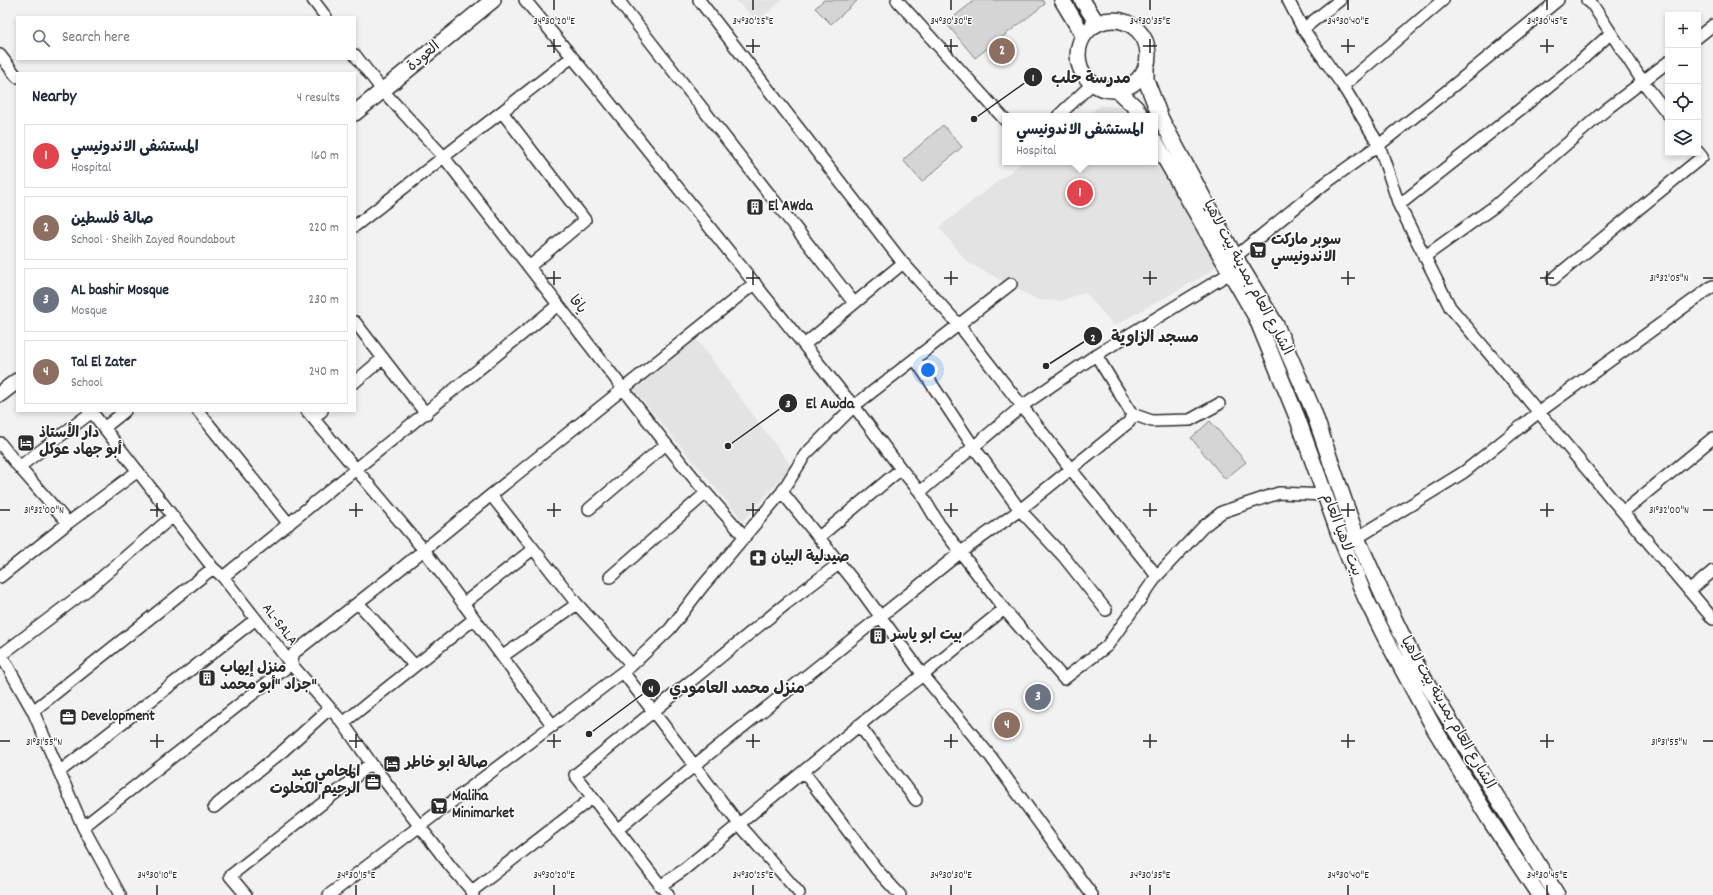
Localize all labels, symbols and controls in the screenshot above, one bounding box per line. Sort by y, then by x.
map controls [1665,12,1701,156]
button: + [1665,12,1701,48]
text: 34°30'20"E [533,15,575,29]
text: 34°30'25"E [733,15,774,29]
text: 34°30'30"E [930,15,972,29]
text: 34°30'35"E [1130,15,1171,29]
text: 34°30'40"E [1327,15,1369,29]
text: 34°30'45"E [1527,15,1568,29]
search box [16,16,356,60]
icon: search [30,27,52,49]
text: Search here [62,27,130,49]
street label: العودة [402,36,446,78]
pin: 2 [989,36,1015,66]
button: − [1665,48,1701,84]
callout: مدرسة حلب [1023,63,1139,91]
text: مدرسة حلب [1051,68,1131,91]
text: 1 [1032,70,1035,87]
button: locate [1665,84,1701,120]
text: Nearby [32,86,76,110]
text: 4 results [297,89,340,108]
popup [1002,113,1158,165]
text: المستشفى الاندونيسي [1016,120,1144,142]
button: layers [1665,120,1701,156]
text: المستشفى الاندونيسي [71,137,199,159]
text: Hospital [1016,142,1056,161]
text: 1 [45,147,47,166]
text: 160 m [311,147,339,166]
text: Hospital [71,159,111,178]
pin: 1 [1067,178,1093,208]
place label: El AWda [768,196,814,218]
street label: الشارع العام بمدينة بيت لاهيا [1197,196,1297,360]
building icon: El AWda [745,197,765,217]
text: صالة فلسطين [71,209,154,231]
text: 2 [43,219,49,238]
text: 220 m [309,219,339,238]
place label: سوبر ماركت الاندونيسي [1271,230,1341,270]
text: School · Sheikh Zayed Roundabout [71,231,235,250]
supermarket icon: سوبر ماركت الاندونيسي [1248,240,1268,260]
text: 31°32'05"N [1649,272,1689,286]
text: AL bashir Mosque [71,280,169,302]
text: 3 [43,291,49,310]
text: 230 m [309,291,339,310]
street label: يافا [563,291,591,319]
text: Mosque [71,302,107,321]
callout: مسجد الزاوية [1083,322,1207,350]
text: مسجد الزاوية [1111,327,1199,350]
text: 2 [1090,330,1096,347]
text: Tal El Zater [71,352,136,374]
your location [918,360,938,380]
text: 4 [43,363,49,382]
text: 240 m [309,363,339,382]
text: School [71,374,103,393]
callout: El Awda [778,389,862,417]
text: El Awda [806,393,856,416]
text: 3 [785,396,791,413]
place label: دار الأستاذ أبو جهاد عوكل [39,421,123,462]
hotel icon: دار الأستاذ أبو جهاد عوكل [16,433,36,453]
street label: بيت لاهيا العام [1315,490,1367,580]
text: 31°32'00"N [24,504,64,518]
text: 31°32'00"N [1649,504,1689,518]
place label: صيدلية البيان [771,547,850,569]
pharmacy icon: صيدلية البيان [748,548,768,568]
street label: AL-SALA [256,599,302,651]
place label: بيت ابو ياسر [889,625,962,647]
building icon: بيت ابو ياسر [868,626,888,646]
street label: الشارع العام بمدينة بيت لاهيا [1394,632,1500,794]
place label: منزل إيهاب جراد "أبو محمد" [220,658,317,697]
building icon: منزل إيهاب جراد "أبو محمد" [197,668,217,688]
callout: منزل محمد العامودي [641,674,813,702]
text: منزل محمد العامودي [669,678,805,701]
text: 4 [649,681,654,698]
pin: 3 [1025,682,1051,712]
place label: Development [81,706,155,728]
office icon: Development [58,707,78,727]
pin: 4 [994,710,1020,740]
text: 31°31'55"N [26,736,62,750]
text: 31°31'55"N [1651,736,1687,750]
place label: صالة ابو خاطر [403,753,488,775]
hotel icon: صالة ابو خاطر [382,754,402,774]
place label: المحامي عبد الرحيم الكحلوت [270,762,360,801]
office icon: المحامي عبد الرحيم الكحلوت [363,772,383,792]
place label: Maliha Minimarket [452,786,515,825]
supermarket icon: Maliha Minimarket [429,796,449,816]
text: 34°30'10"E [137,869,177,883]
text: 34°30'15"E [337,869,376,883]
text: 34°30'20"E [533,869,575,883]
text: 34°30'25"E [733,869,774,883]
text: 34°30'30"E [930,869,972,883]
text: 34°30'35"E [1130,869,1171,883]
text: 34°30'40"E [1327,869,1369,883]
text: 34°30'45"E [1527,869,1568,883]

